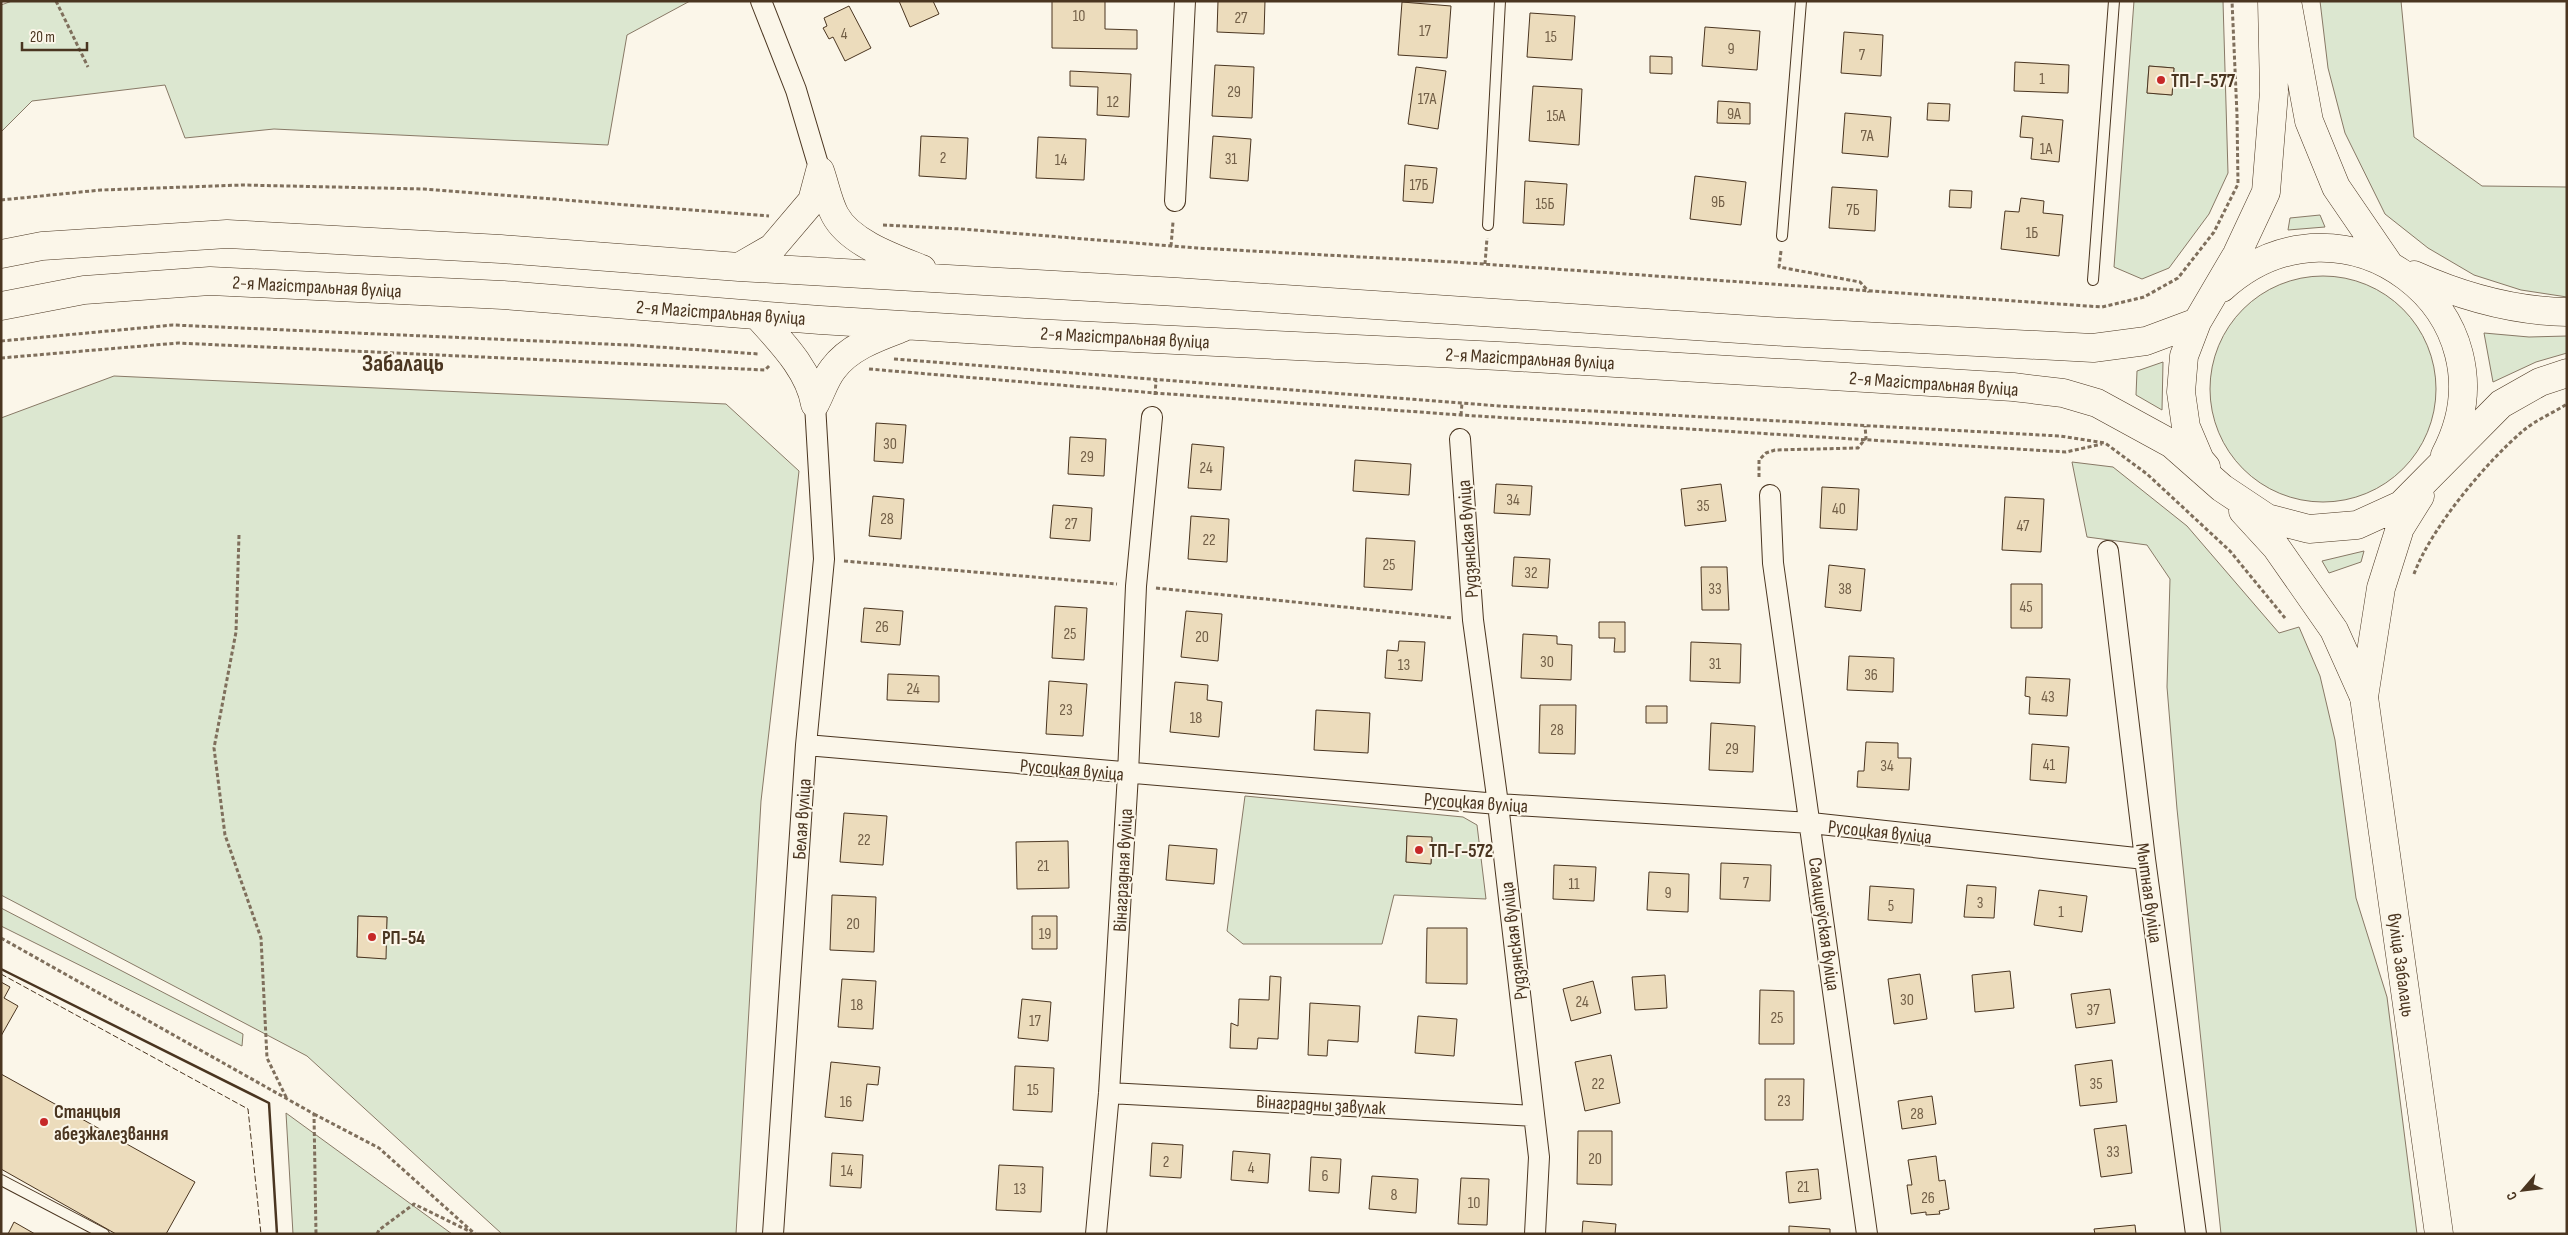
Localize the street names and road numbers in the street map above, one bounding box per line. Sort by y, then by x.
street label: 2-я Магістральная вуліца [232,272,402,303]
street label: 2-я Магістральная вуліца [635,296,806,331]
street label: 2-я Магістральная вуліца [1040,323,1210,354]
street label: 2-я Магістральная вуліца [1445,344,1615,375]
street label: 2-я Магістральная вуліца [1848,367,2019,402]
street label: Рудзянская вуліца [1453,479,1484,599]
street label: Русоцкая вуліца [1019,754,1125,786]
street label: Белая вуліца [788,778,817,861]
street label: Русоцкая вуліца [1423,788,1529,819]
street label: Вінаградная вуліца [1109,808,1138,932]
street label: Русоцкая вуліца [1827,816,1933,849]
street label: Мытная вуліца [2130,842,2167,945]
street label: Салаццеўская вуліца [1803,856,1844,992]
street label: Рудзянская вуліца [1496,881,1533,1001]
street label: вуліца Забалаць [2382,912,2419,1019]
street label: Вінаградны завулак [1256,1091,1387,1120]

